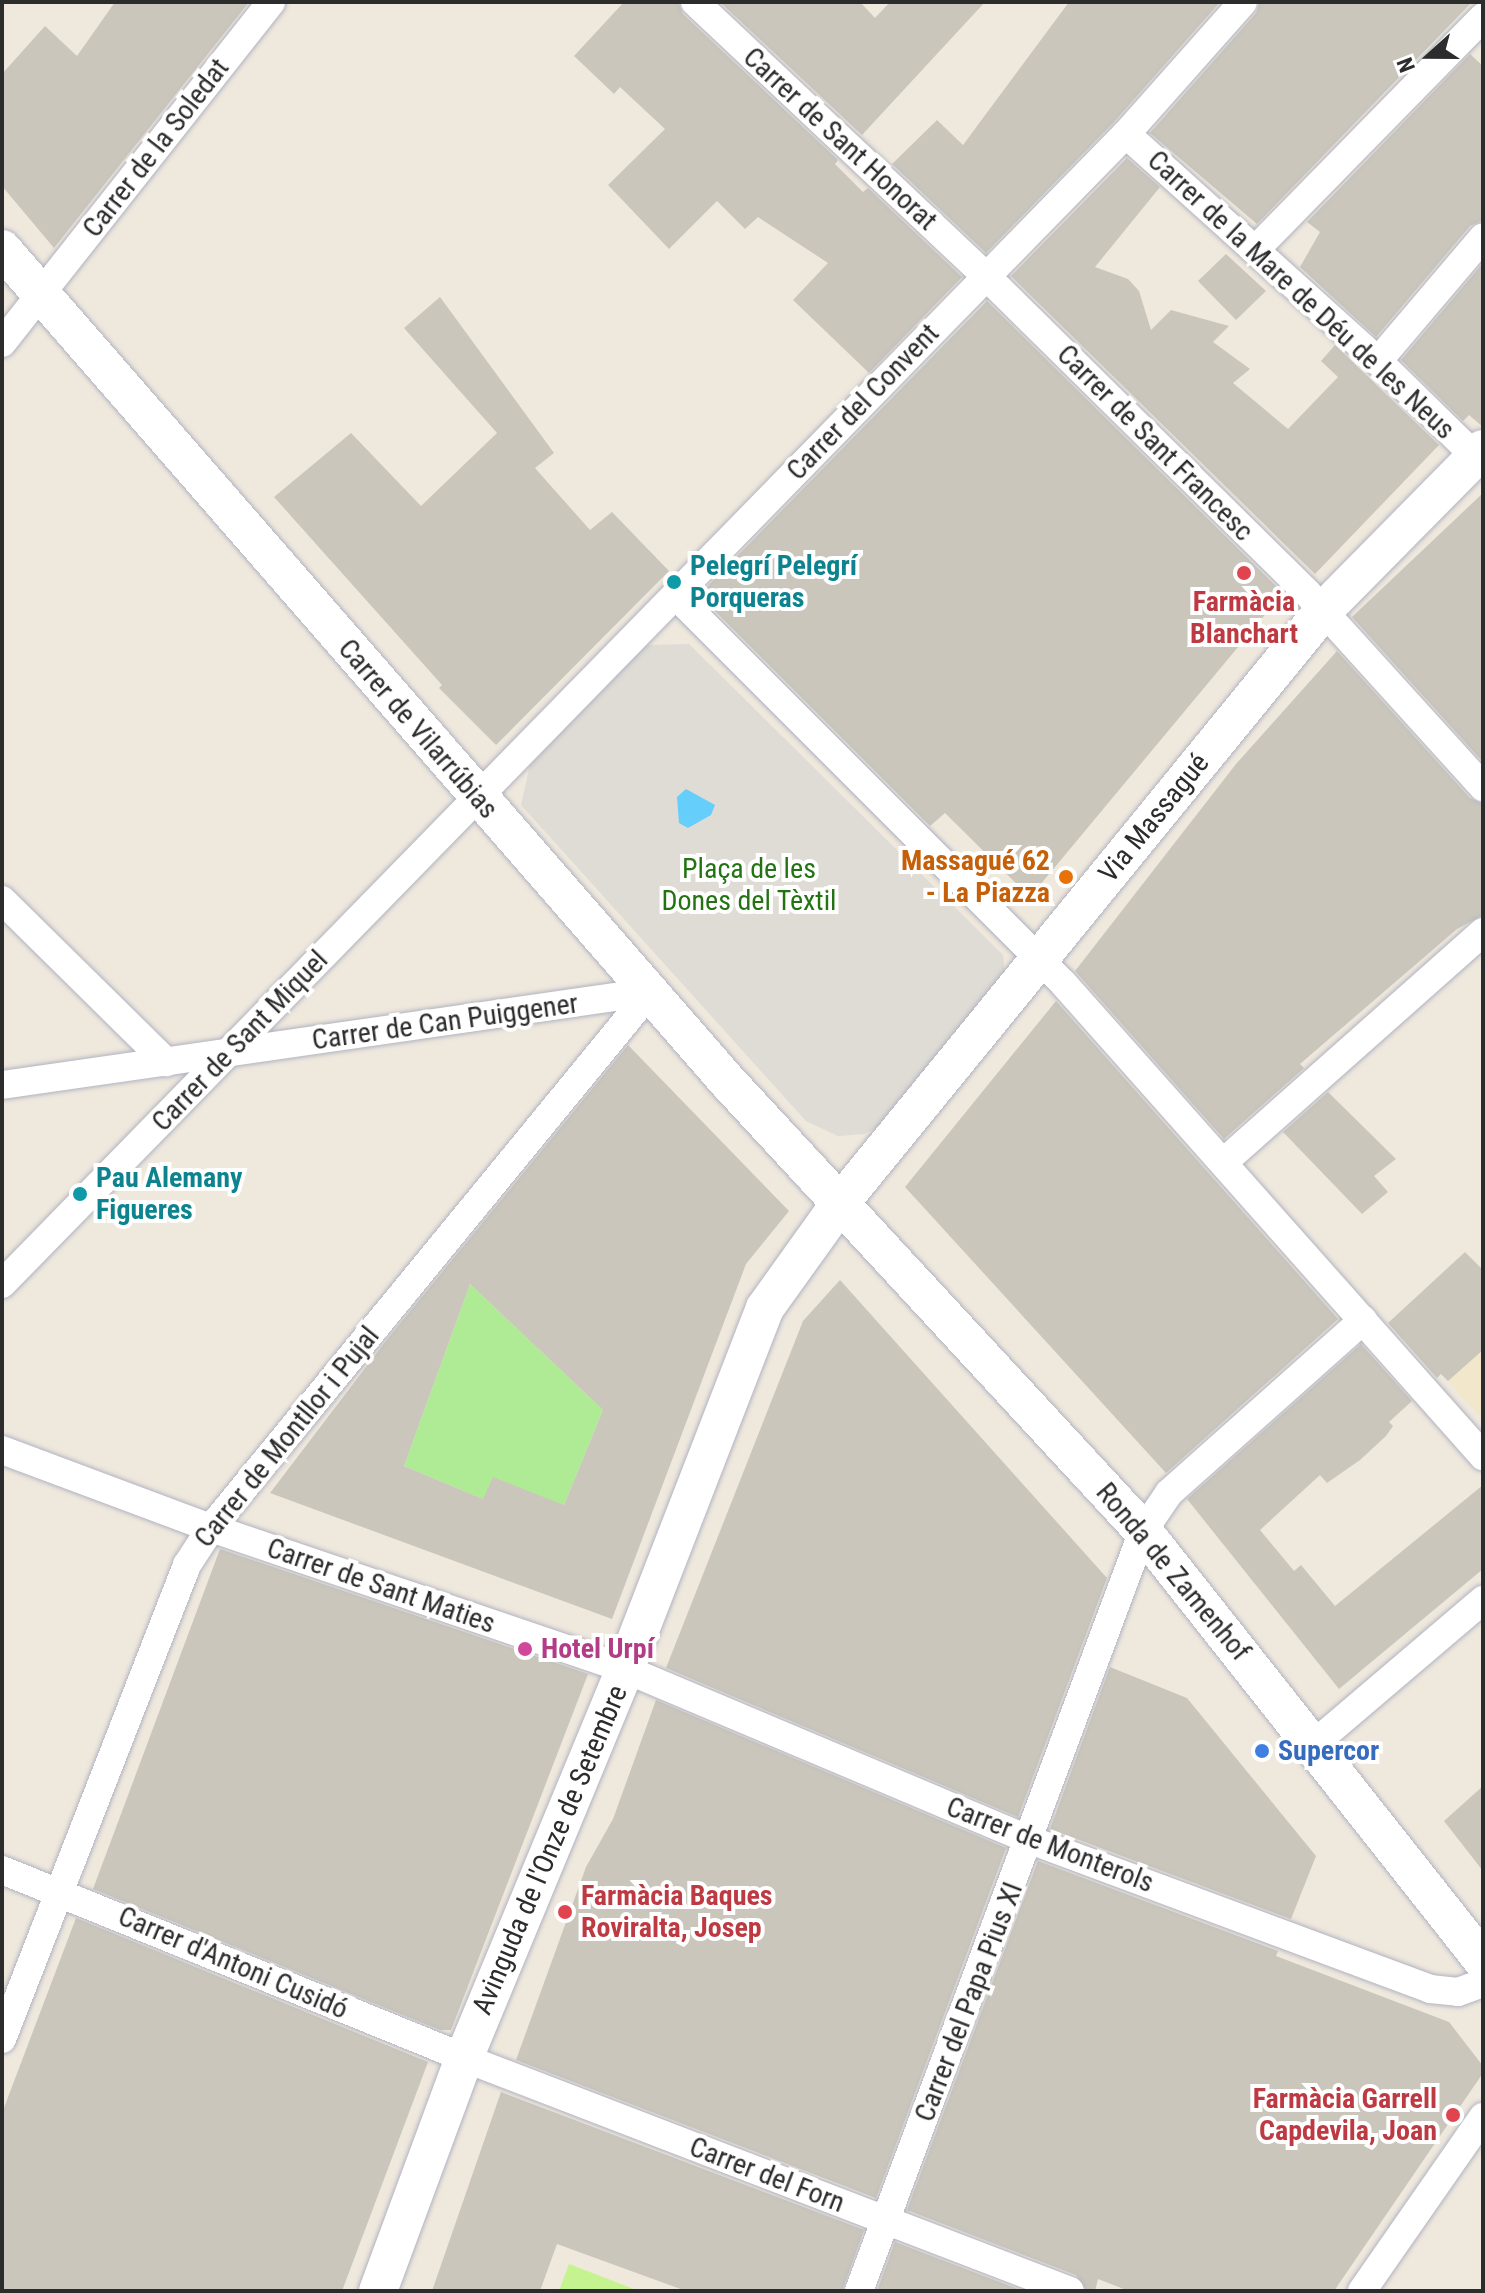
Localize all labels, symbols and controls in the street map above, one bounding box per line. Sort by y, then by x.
north arrow [1389,16,1469,96]
street label: Carrer de Sant Honorat [736,41,944,237]
street label: Carrer de la Soledat [76,52,236,244]
text: N [1392,54,1420,76]
street label: Carrer de la Mare de Déu de les Neus [1140,144,1462,446]
street label: Carrer del Convent [780,317,946,487]
street label: Carrer de Sant Francesc [1050,338,1260,548]
place label: Pelegrí Pelegrí Porqueras [690,549,857,615]
marker: Farmàcia Blanchart [1235,564,1253,582]
marker: Pelegrí Pelegrí Porqueras [665,573,683,591]
place label: Farmàcia Blanchart [1190,585,1298,651]
street label: Carrer de Vilarrúbias [331,632,505,826]
street label: Via Massagué [1092,747,1216,889]
place label: Massagué 62 - La Piazza [901,844,1050,910]
park label: Plaça de les Dones del Tèxtil [661,852,837,918]
marker: Massagué 62 - La Piazza [1057,868,1075,886]
street label: Carrer de Sant Miquel [145,944,335,1138]
street label: Carrer de Can Puiggener [310,987,580,1057]
place label: Pau Alemany Figueres [96,1161,243,1227]
marker: Pau Alemany Figueres [71,1185,89,1203]
street label: Carrer de Montllor i Pujal [188,1320,386,1554]
street label: Ronda de Zamenhof [1089,1476,1257,1668]
street label: Carrer de Sant Maties [263,1531,499,1641]
place label: Hotel Urpí [541,1632,654,1666]
marker: Hotel Urpí [516,1640,534,1658]
street label: Avinguda de l'Onze de Setembre [465,1680,635,2020]
place label: Supercor [1278,1734,1379,1768]
marker: Supercor [1253,1742,1271,1760]
street label: Carrer de Monterols [942,1790,1158,1900]
street label: Carrer del Papa Pius XI [908,1878,1030,2126]
place label: Farmàcia Baques Roviralta, Josep [581,1879,773,1945]
street label: Carrer d'Antoni Cusidó [113,1899,353,2027]
marker: Farmàcia Baques Roviralta, Josep [556,1903,574,1921]
place label: Farmàcia Garrell Capdevila, Joan [1253,2082,1437,2148]
marker: Farmàcia Garrell Capdevila, Joan [1444,2106,1462,2124]
street label: Carrer del Forn [685,2130,849,2220]

